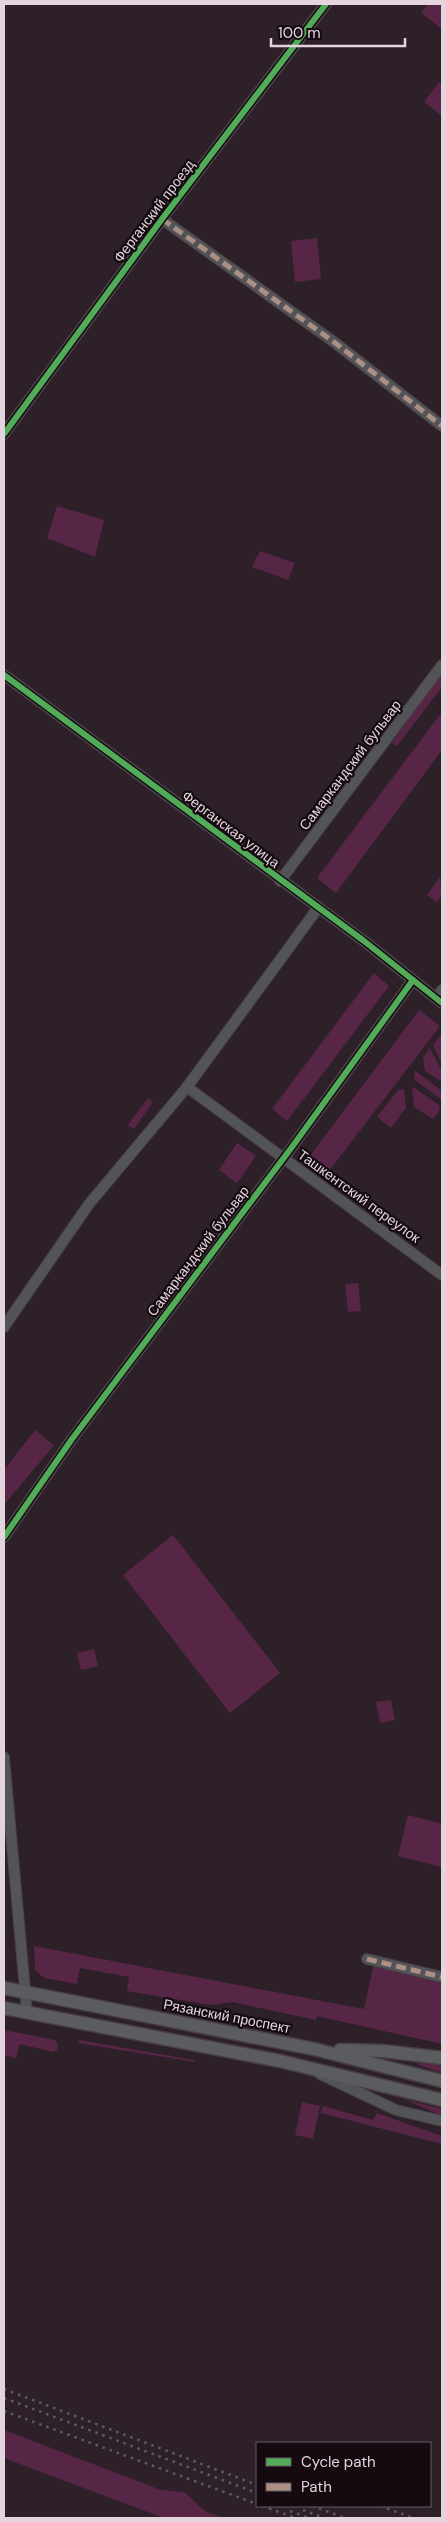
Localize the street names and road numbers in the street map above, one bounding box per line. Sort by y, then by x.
street label: Ферганский проезд [110,156,198,266]
street label: Самаркандский бульвар [295,696,405,834]
street label: Ферганская улица [179,786,284,872]
street label: Ташкентский переулок [294,1145,425,1247]
street label: Самаркандский бульвар [143,1182,253,1320]
street label: Рязанский проспект [162,1995,293,2037]

